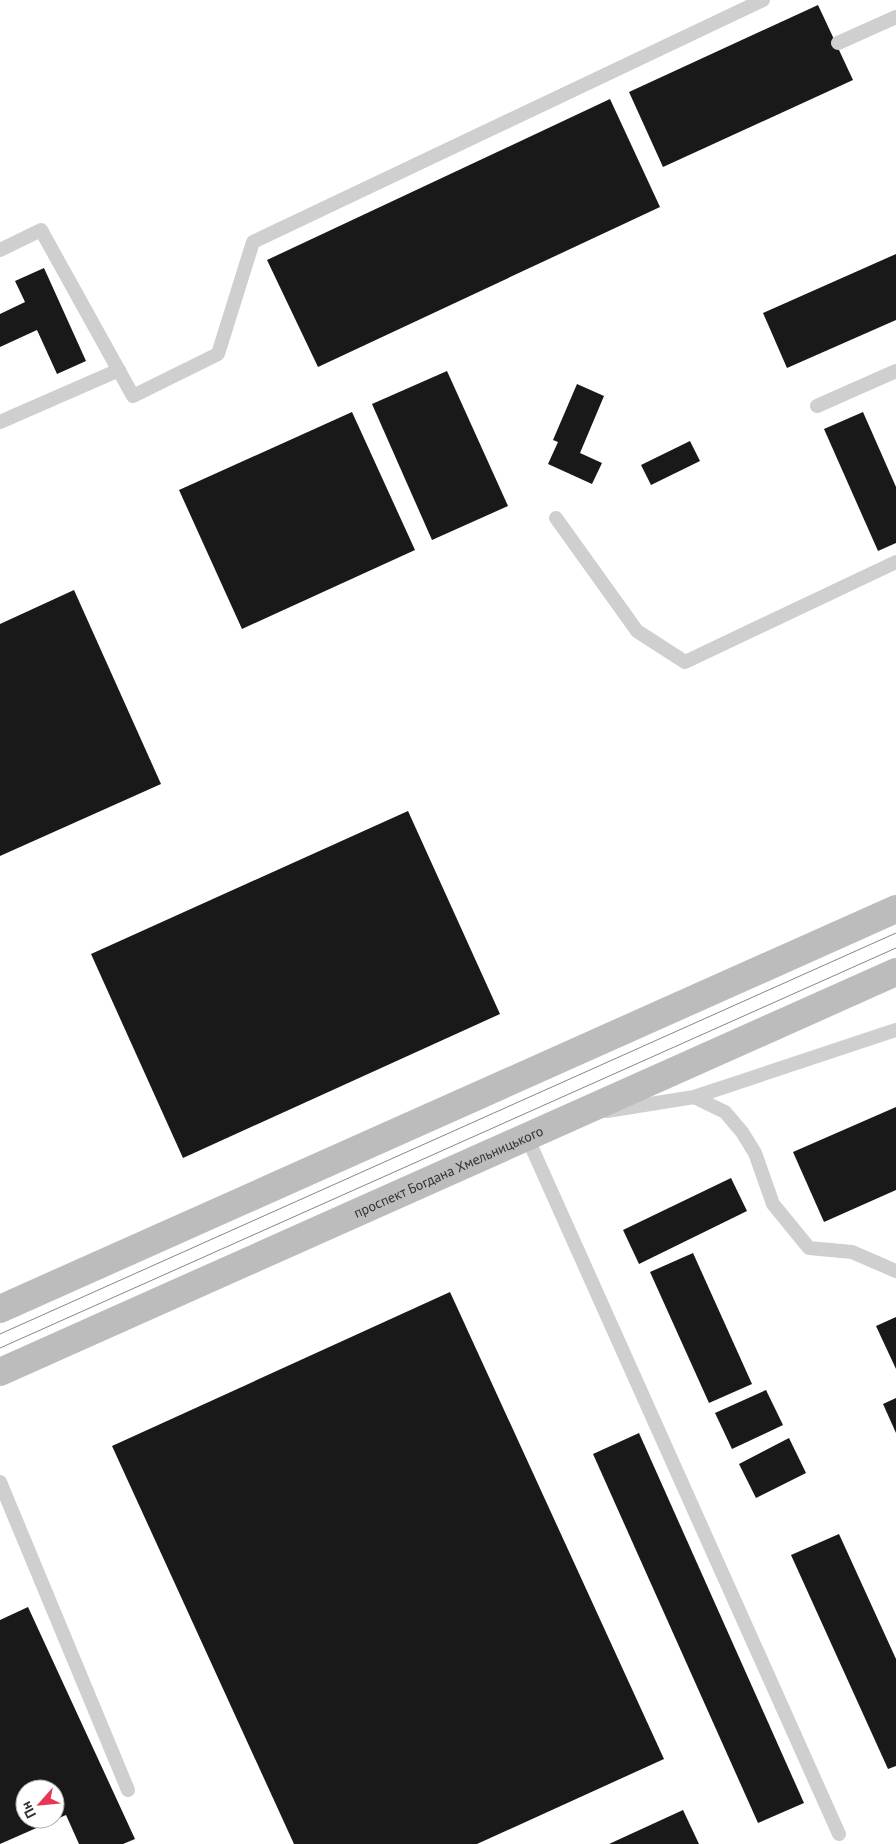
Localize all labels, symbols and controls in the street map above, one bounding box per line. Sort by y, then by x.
street label: проспект Богдана Хмельницького [351,1122,546,1222]
north arrow [15,1779,65,1829]
text: Пн [17,1798,40,1821]

